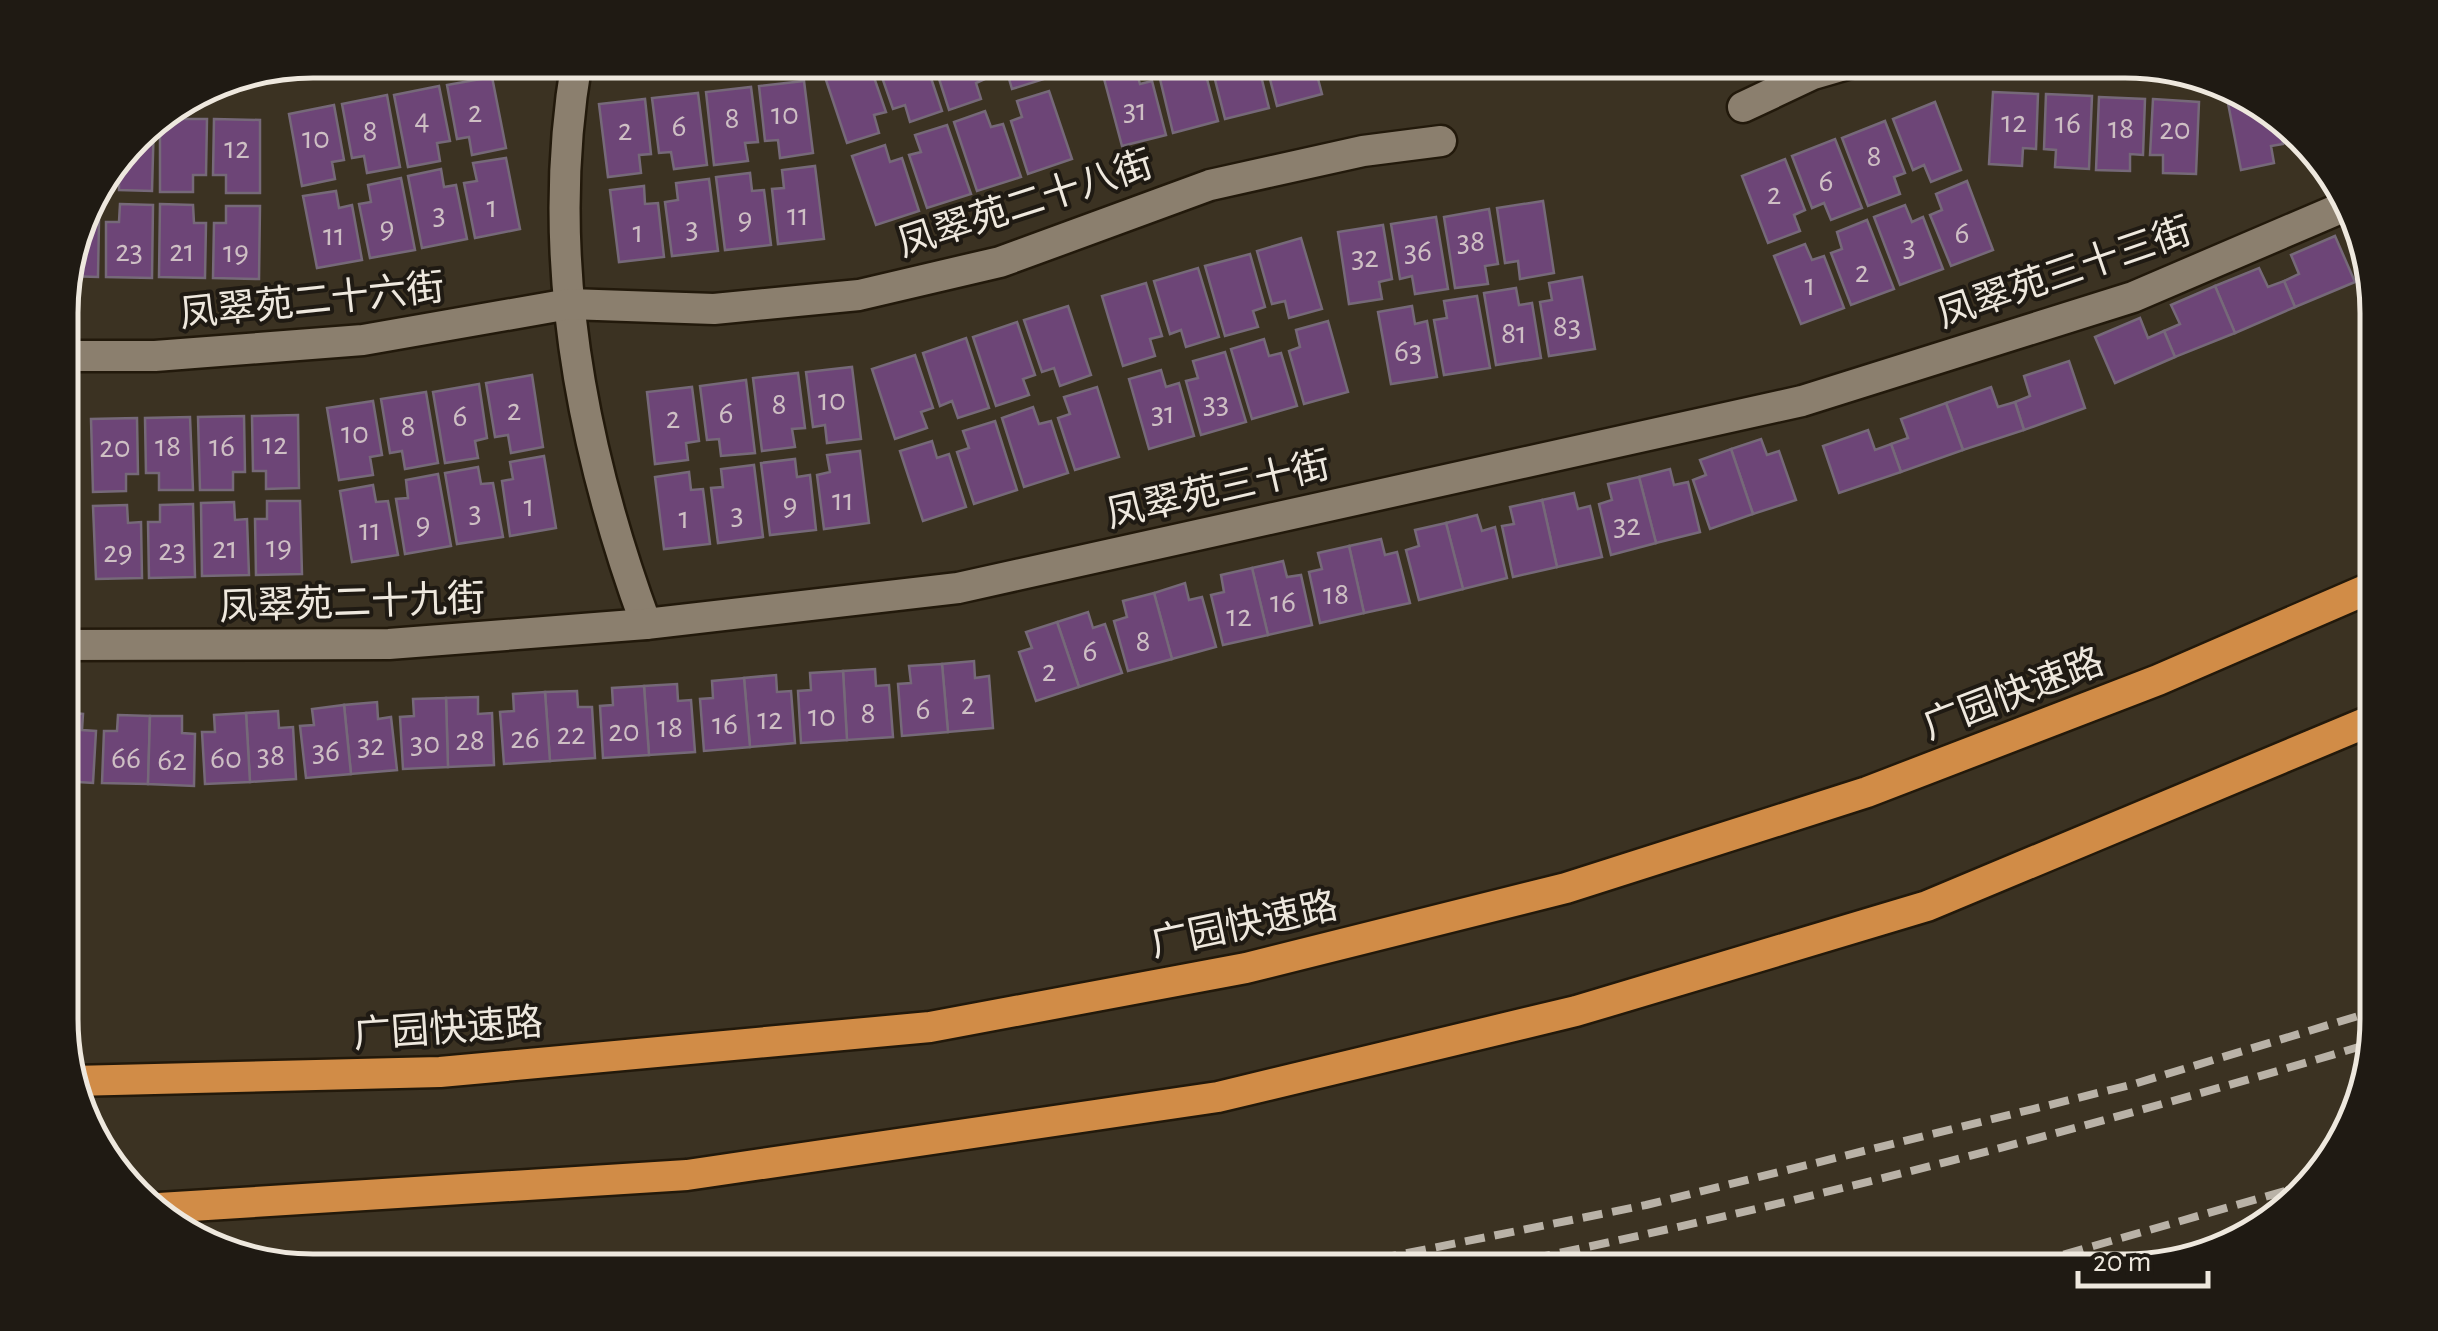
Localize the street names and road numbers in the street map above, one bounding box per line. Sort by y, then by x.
street label: 凤翠苑二十八街 [892,143,1158,264]
street label: 凤翠苑三十三街 [1932,210,2197,335]
street label: 凤翠苑二十六街 [178,266,446,335]
street label: 凤翠苑三十街 [1102,444,1334,535]
street label: 凤翠苑二十九街 [218,577,486,628]
street label: 广园快速路 [1917,641,2109,747]
street label: 广园快速路 [1147,886,1341,964]
street label: 广园快速路 [352,1002,544,1056]

